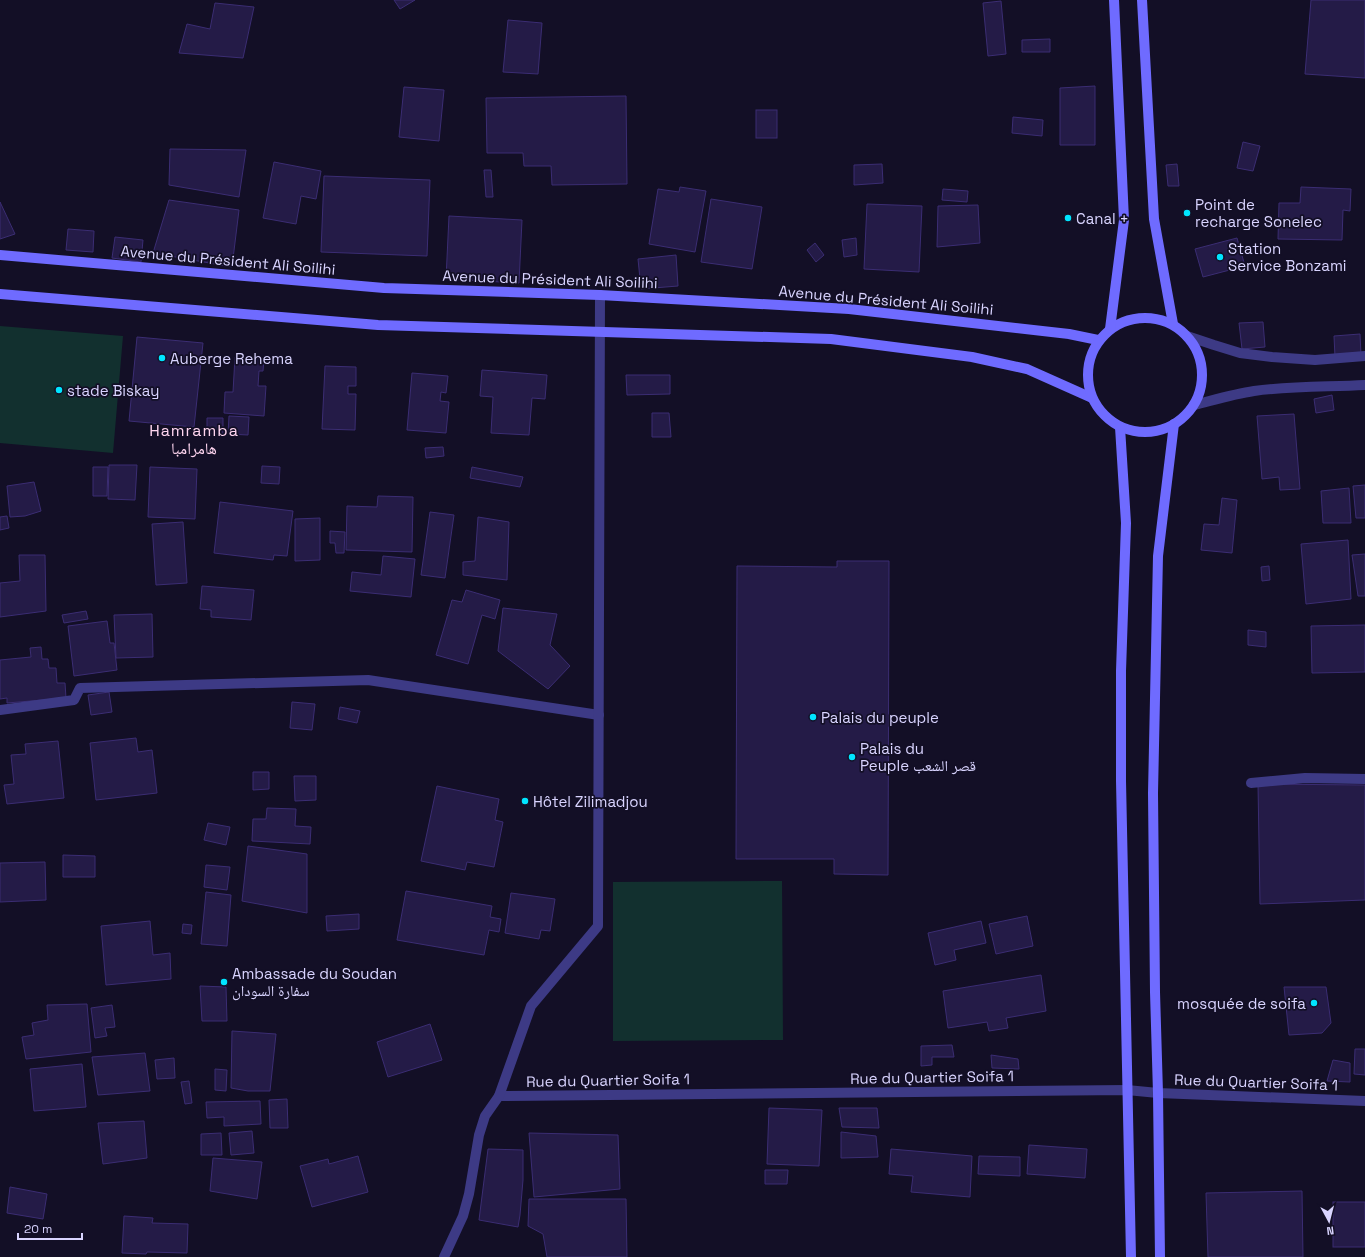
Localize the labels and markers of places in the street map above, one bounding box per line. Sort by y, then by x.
place label: Point de recharge Sonelec [1195,195,1322,231]
marker: Point de recharge Sonelec [1182,208,1192,218]
place label: Canal + [1076,209,1129,228]
marker: Canal + [1063,213,1073,223]
place label: Station Service Bonzami [1228,239,1347,275]
marker: Station Service Bonzami [1215,252,1225,262]
place label: Auberge Rehema [170,349,293,368]
marker: Auberge Rehema [157,353,167,363]
place label: stade Biskay [67,381,159,400]
marker: stade Biskay [54,385,64,395]
place label: Palais du peuple [821,708,939,727]
marker: Palais du peuple [808,712,818,722]
place label: Palais du Peuple قصر الشعب [860,739,976,775]
marker: Palais du Peuple قصر الشعب [847,752,857,762]
place label: Hôtel Zilimadjou [533,792,648,811]
marker: Hôtel Zilimadjou [520,796,530,806]
place label: Ambassade du Soudan سفارة السودان [232,964,397,1001]
marker: Ambassade du Soudan سفارة السودان [219,977,229,987]
place label: mosquée de soifa [1177,994,1306,1013]
marker: mosquée de soifa [1309,998,1319,1008]

